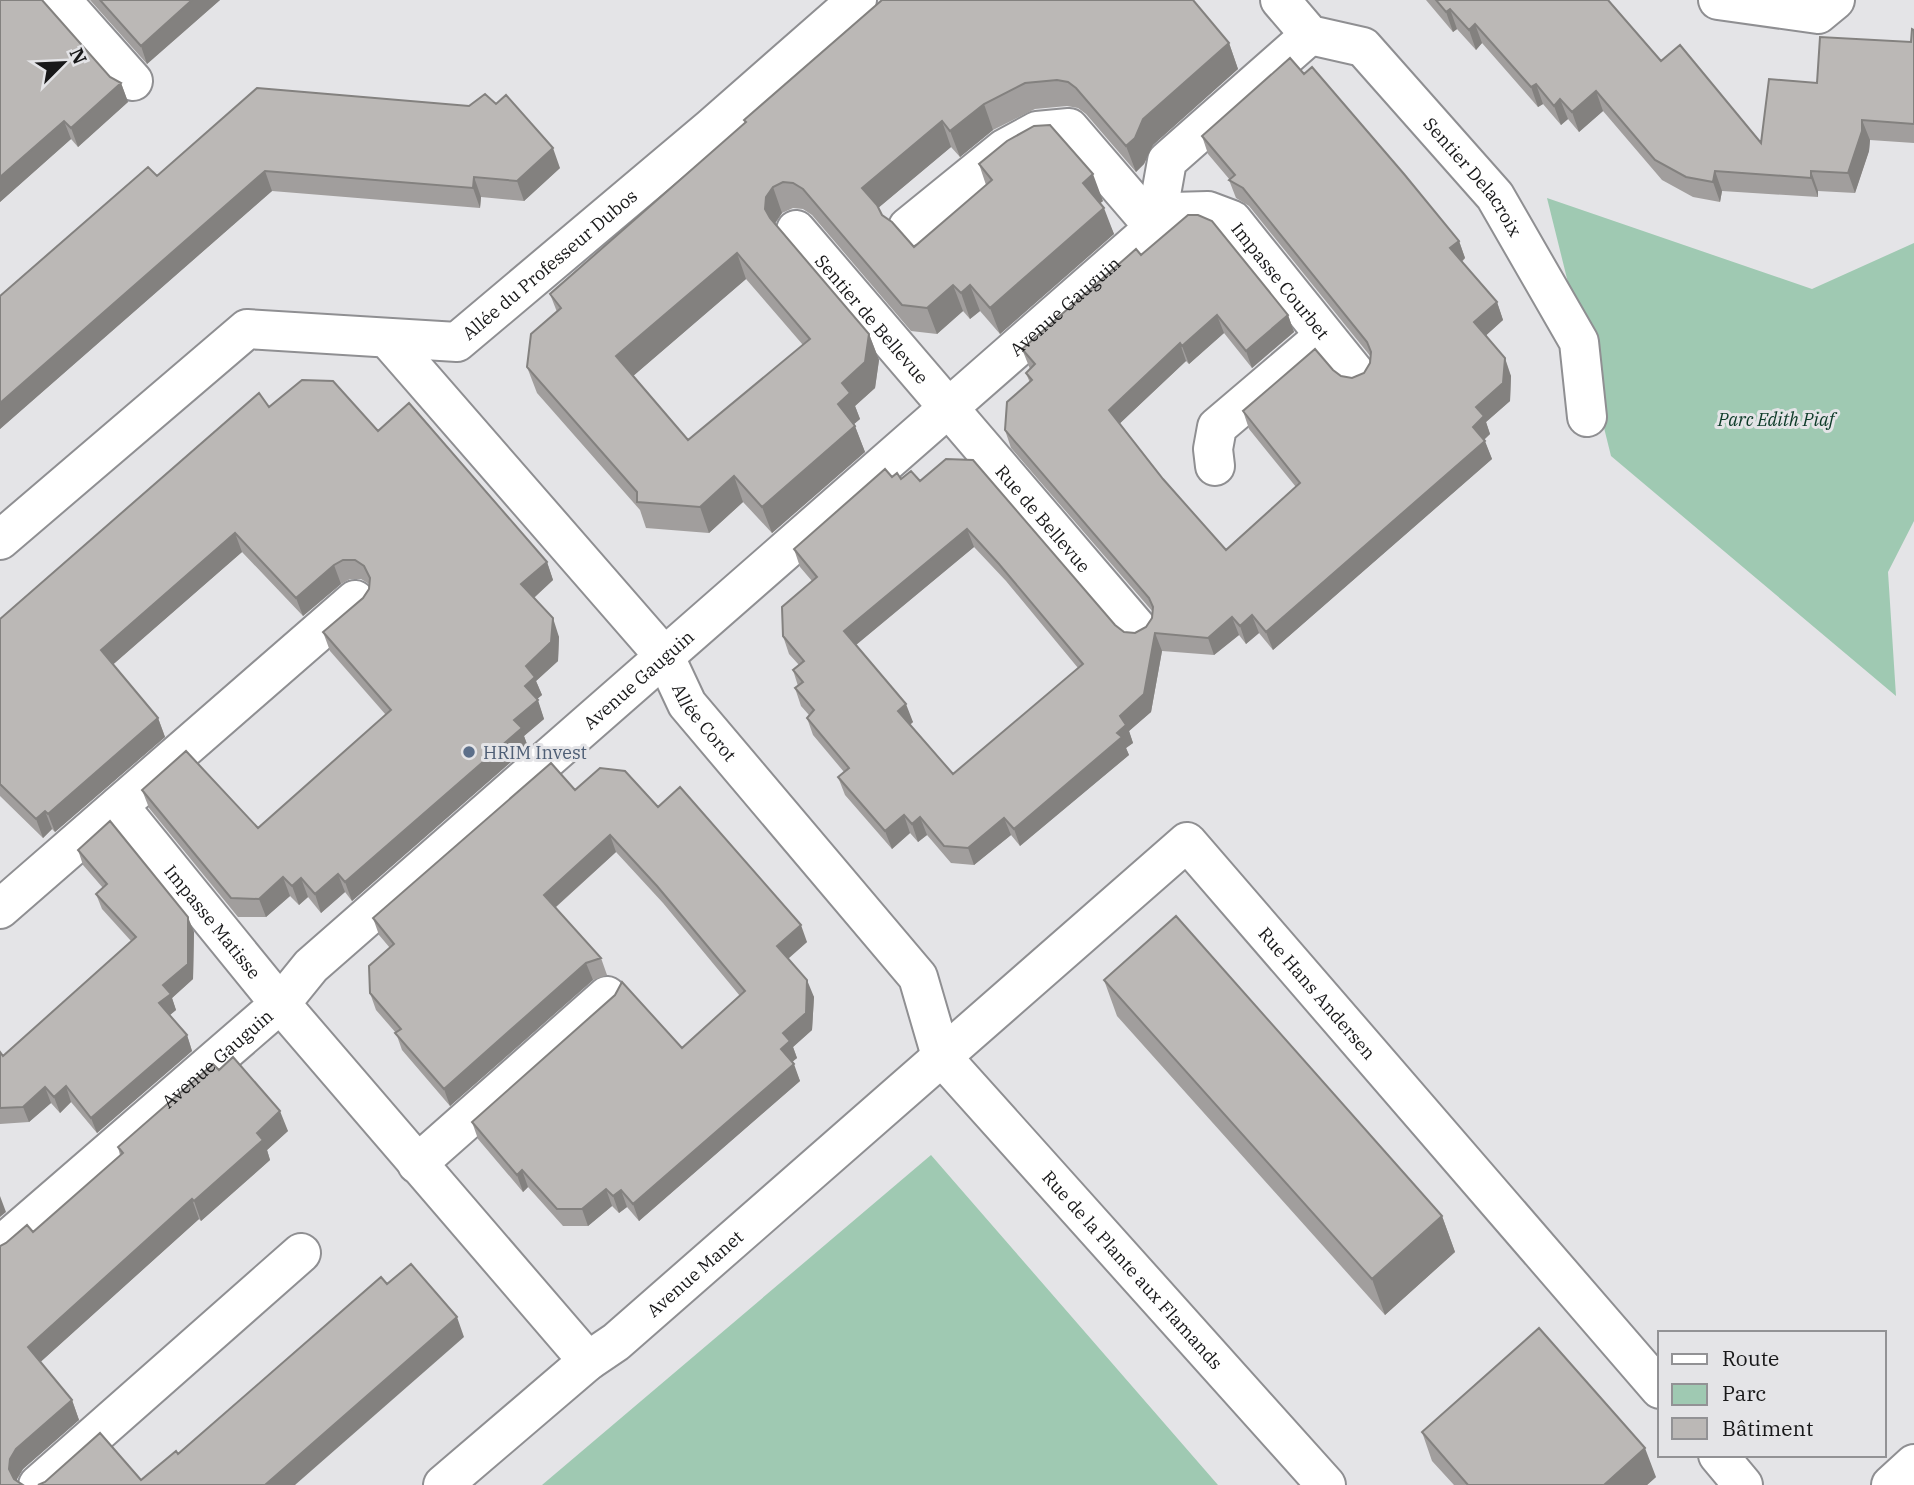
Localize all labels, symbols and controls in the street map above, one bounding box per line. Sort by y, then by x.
north arrow [28,28,98,98]
text: N [65,44,93,68]
street label: Sentier Delacroix [1419,112,1527,241]
street label: Allée du Professeur Dubos [457,184,642,344]
street label: Impasse Courbet [1227,217,1335,344]
street label: Sentier de Bellevue [810,249,934,388]
street label: Avenue Gauguin [1005,251,1125,361]
park label: Parc Edith Piaf [1717,408,1838,431]
street label: Rue de Bellevue [991,460,1096,577]
street label: Avenue Gauguin [578,625,698,734]
street label: Allée Corot [668,680,742,766]
place label: HRIM Invest [483,741,587,764]
marker: HRIM Invest [461,744,477,760]
street label: Impasse Matisse [160,860,266,983]
street label: Rue Hans Andersen [1254,922,1381,1064]
street label: Avenue Gauguin [157,1004,277,1113]
street label: Rue de la Plante aux Flamands [1038,1165,1228,1374]
street label: Avenue Manet [642,1225,747,1322]
legend [1658,1331,1886,1457]
text: Route [1722,1344,1779,1372]
text: Parc [1722,1379,1766,1407]
text: Bâtiment [1722,1414,1813,1442]

